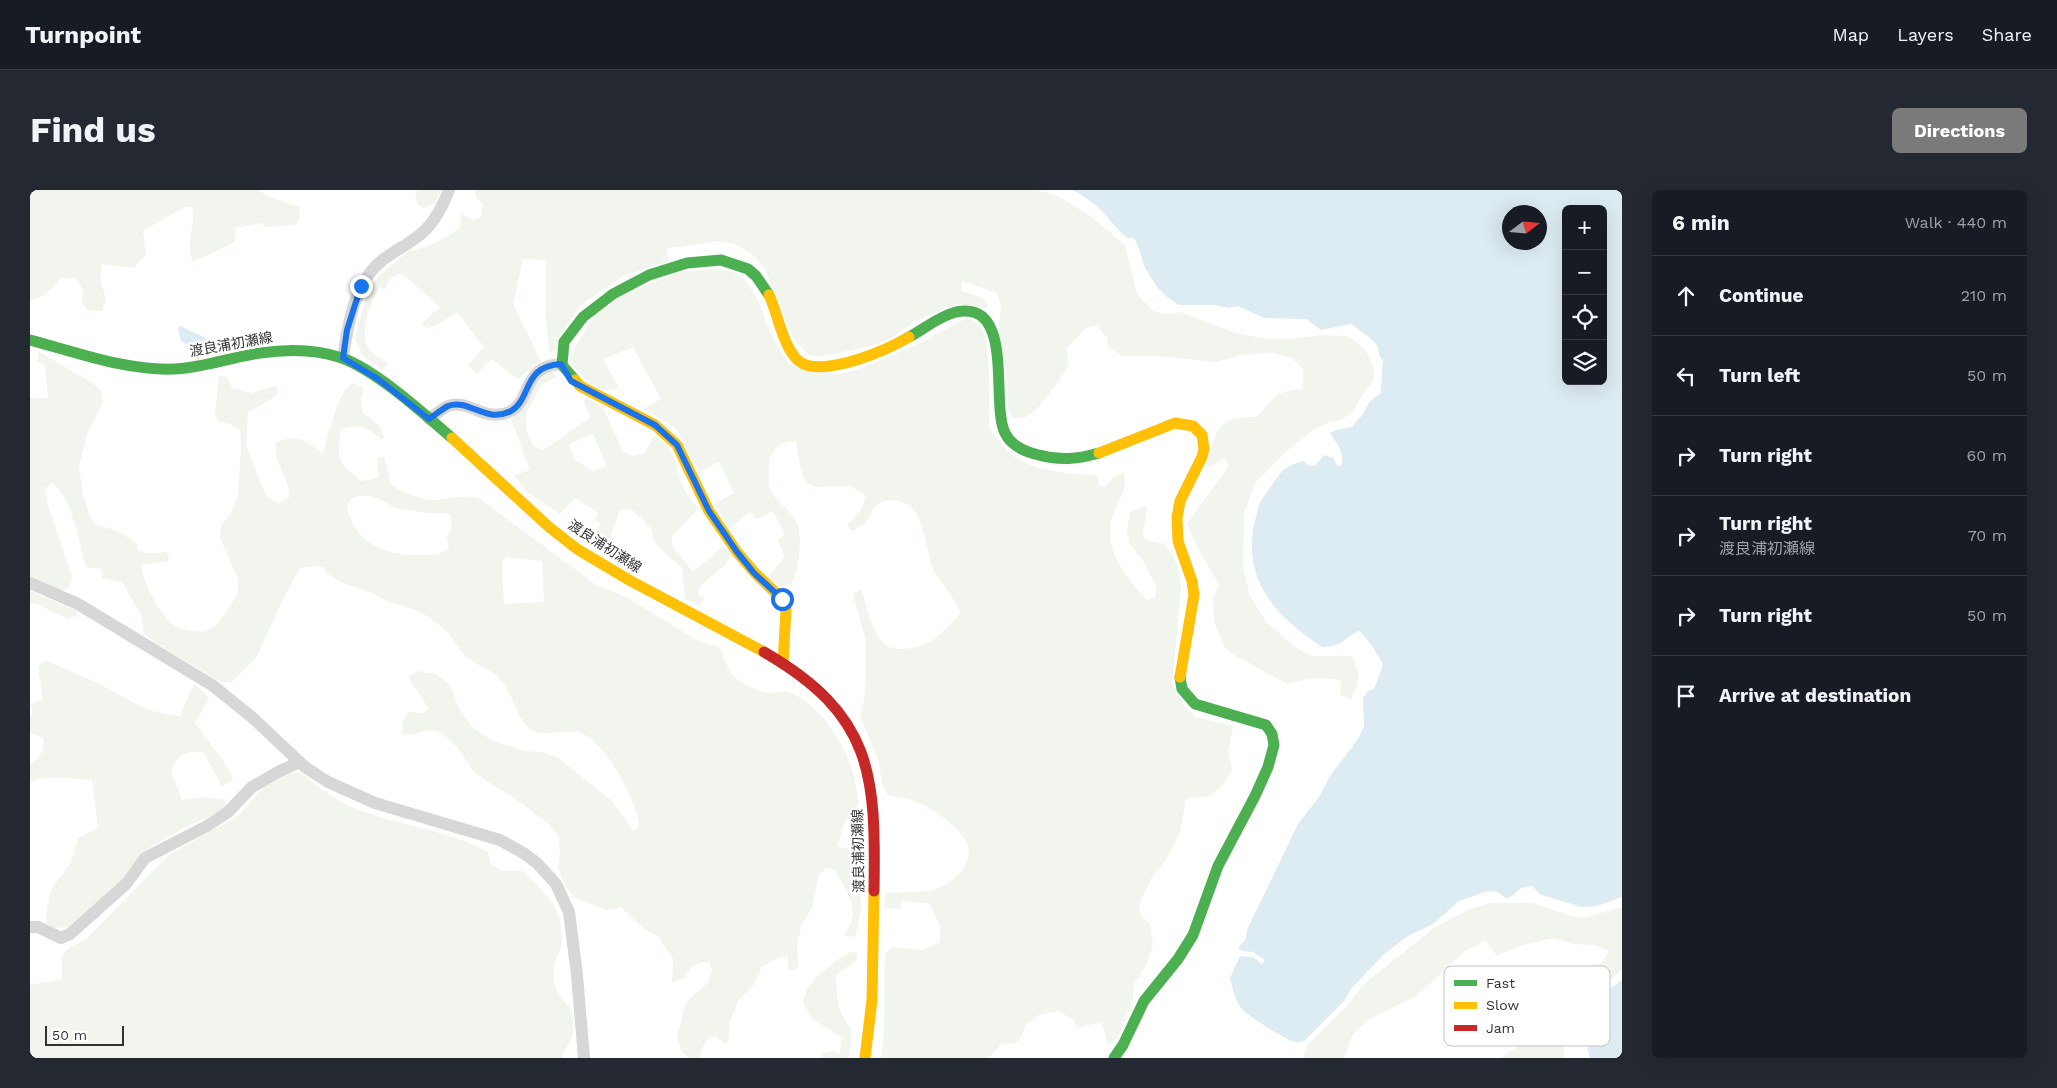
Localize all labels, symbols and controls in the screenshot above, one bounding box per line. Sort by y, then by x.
text: Turnpoint [25,21,141,49]
text: Map [1832,24,1869,45]
text: Layers [1897,24,1954,45]
text: Share [1982,24,2032,45]
button: Directions [1892,108,2027,153]
text: Find us [30,109,156,151]
north arrow [1502,205,1547,250]
map controls [1562,205,1607,385]
button: + [1562,205,1607,250]
text: 6 min [1672,210,1730,235]
text: Walk · 440 m [1905,213,2007,232]
button: − [1562,250,1607,295]
route end [350,275,373,298]
icon: ahead [1672,282,1700,310]
text: Continue [1719,284,1803,307]
text: 210 m [1961,286,2007,305]
button: locate [1562,295,1607,340]
street label: 渡良浦初瀬線 [188,329,274,359]
button: layers [1562,340,1607,385]
icon: left [1672,362,1700,390]
text: Turn left [1719,364,1800,387]
text: 50 m [1967,366,2007,385]
icon: right [1672,442,1700,470]
text: Turn right [1719,444,1812,467]
text: 60 m [1967,446,2007,465]
text: Turn right [1719,512,1812,535]
street label: 渡良浦初瀬線 [565,516,645,576]
icon: right [1672,522,1700,550]
text: 70 m [1968,526,2007,545]
text: 渡良浦初瀬線 [1719,539,1815,558]
route start [771,588,794,611]
icon: right [1672,602,1700,630]
text: Turn right [1719,604,1812,627]
text: 50 m [1967,606,2007,625]
icon: arrive [1672,682,1700,710]
text: Arrive at destination [1719,684,1911,707]
street label: 渡良浦初瀬線 [849,809,867,893]
legend [1444,966,1610,1046]
text: Fast [1486,975,1515,991]
text: Slow [1486,997,1519,1013]
text: Jam [1486,1020,1515,1036]
scale bar [45,1023,124,1046]
text: 50 m [52,1027,87,1043]

